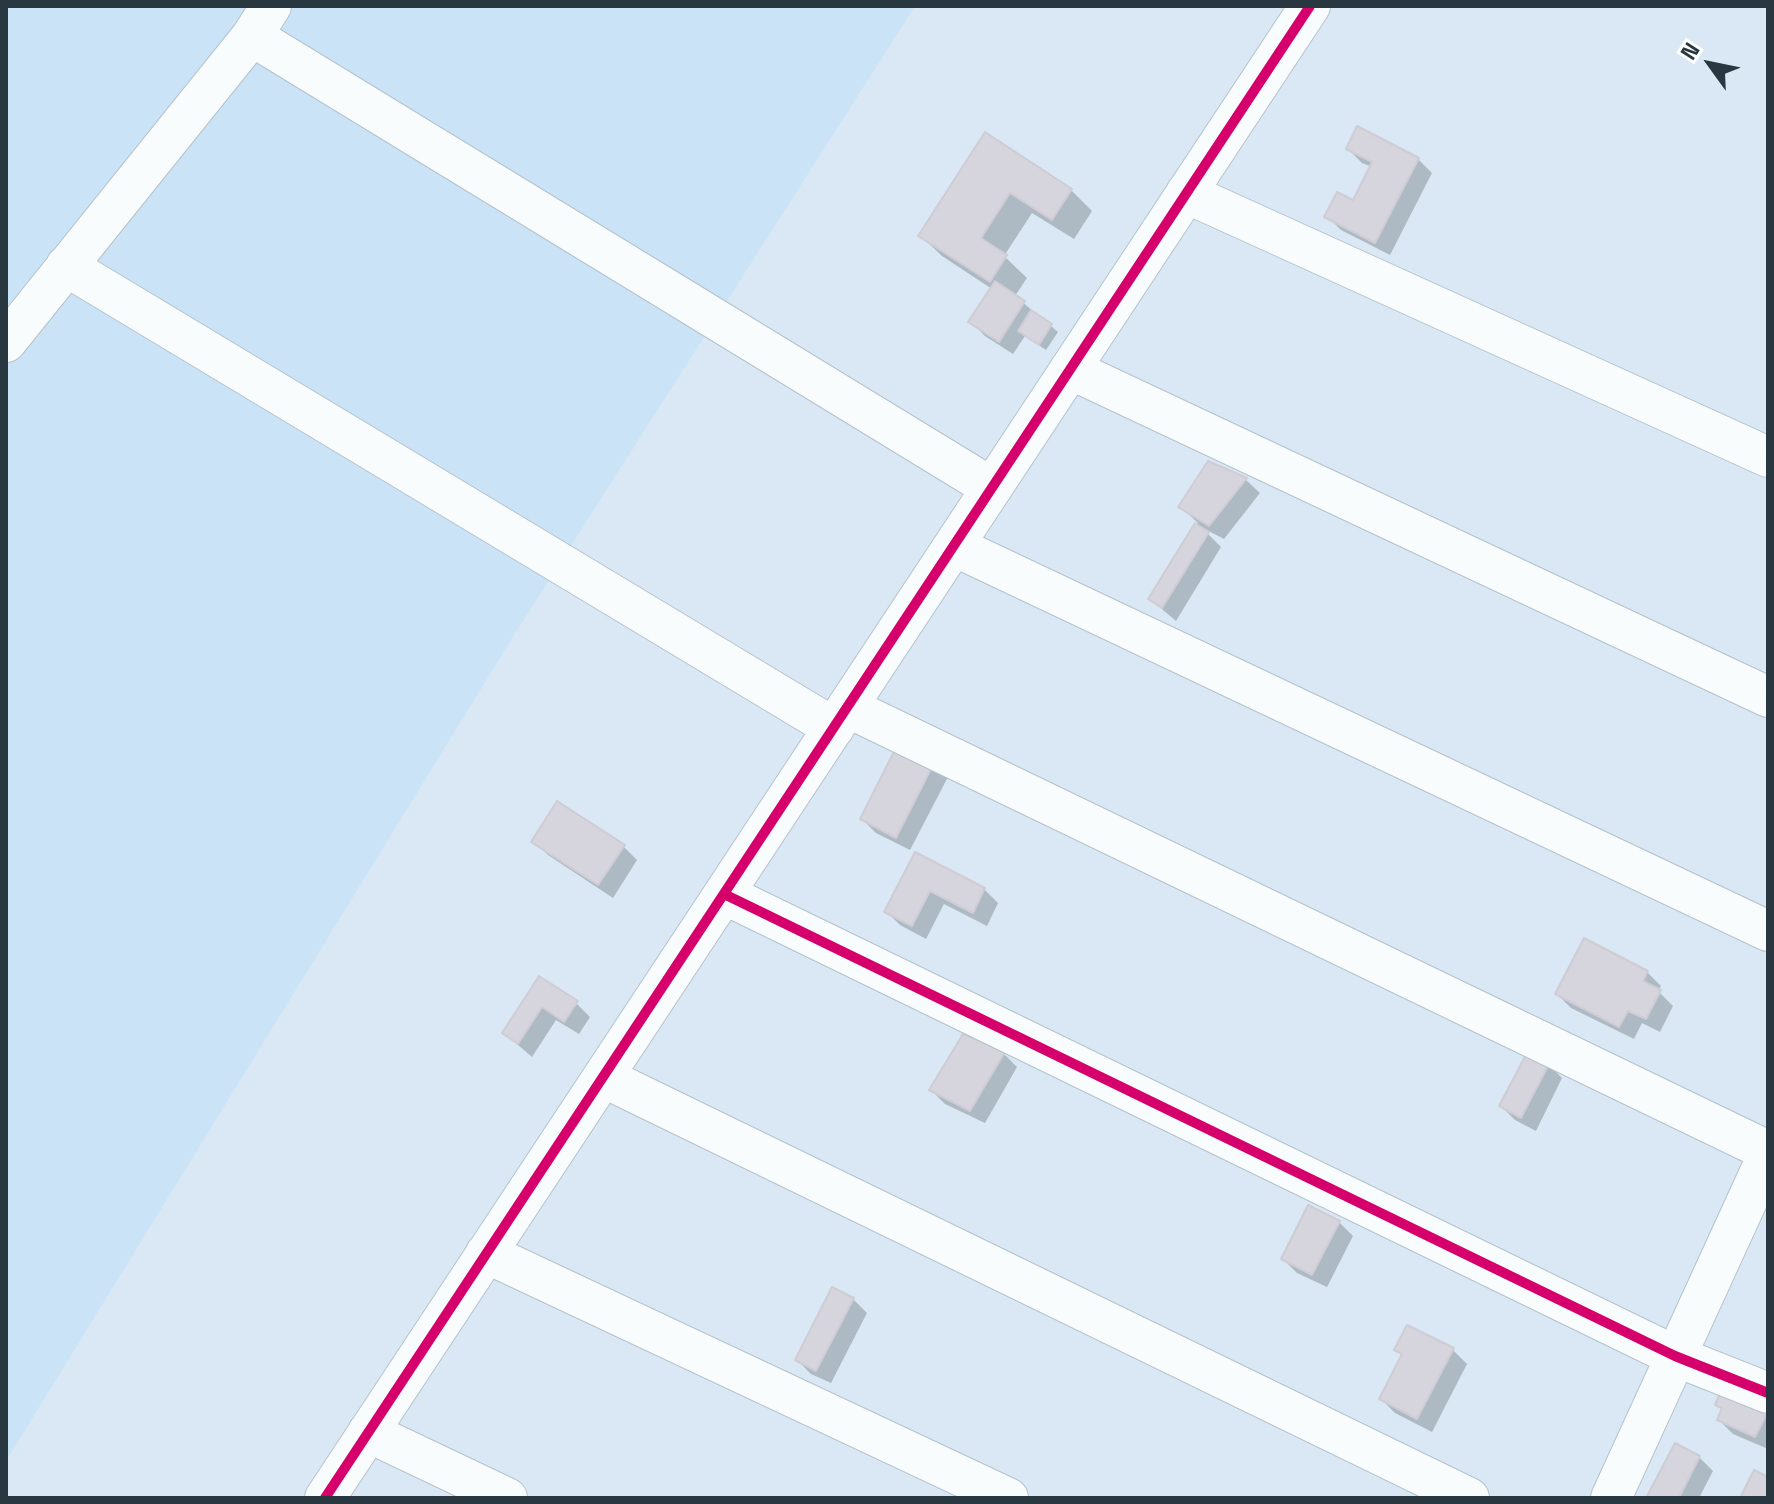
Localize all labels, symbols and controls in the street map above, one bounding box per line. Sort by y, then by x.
north arrow [1670,24,1750,104]
text: N [1674,37,1706,65]

